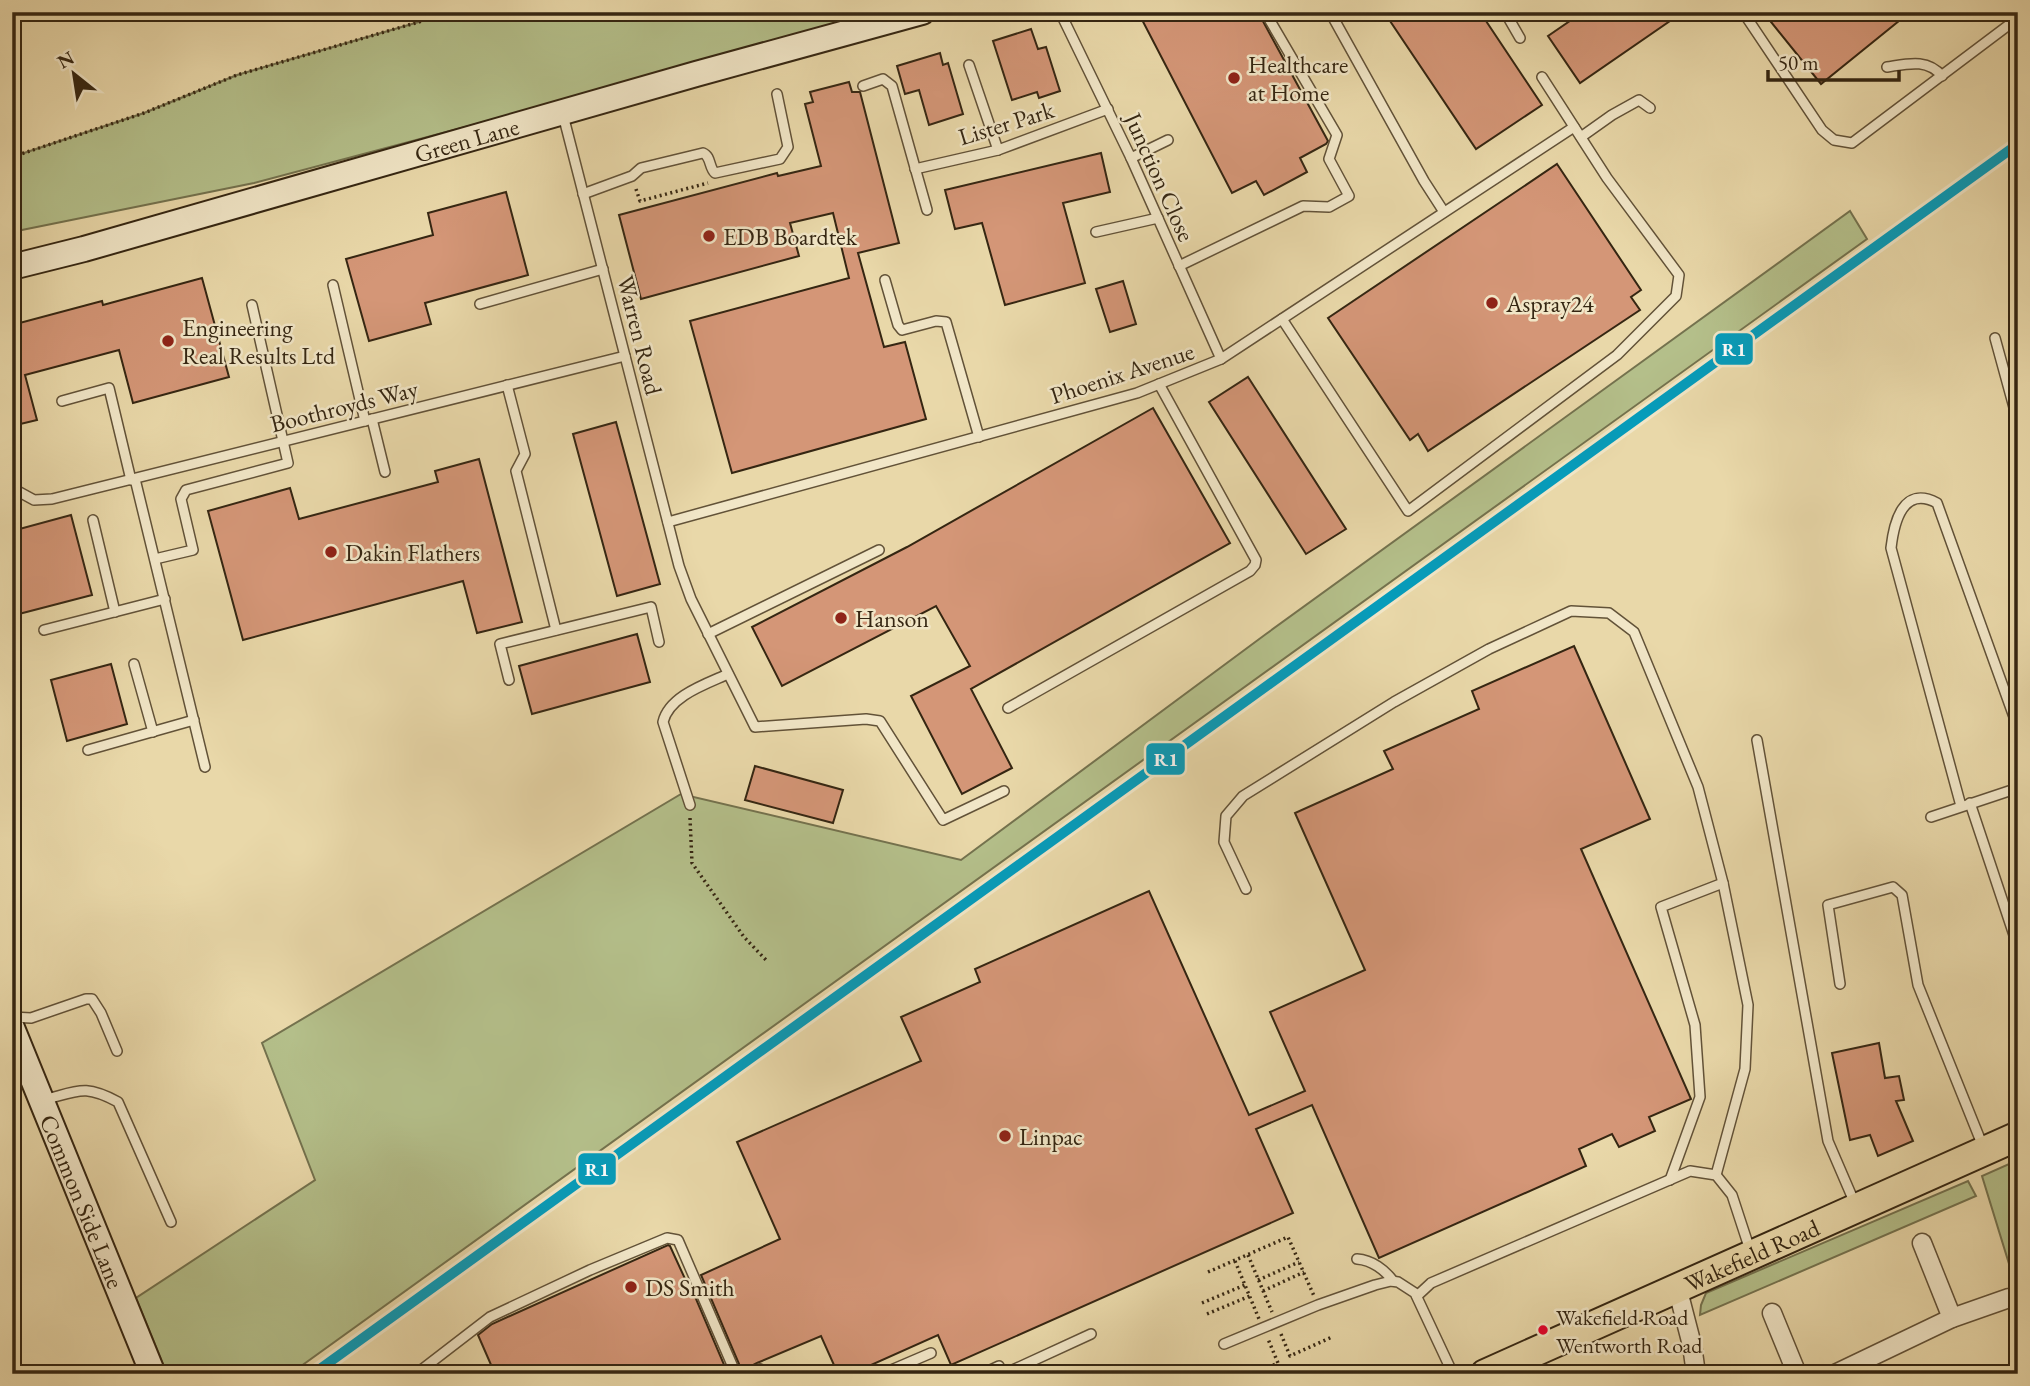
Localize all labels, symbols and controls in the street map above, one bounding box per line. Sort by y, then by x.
north arrow [38,38,108,108]
scale bar [1768,38,1899,82]
text: N [53,45,79,74]
place label: Healthcare at Home [1248,49,1348,108]
text: 50 m [1778,49,1819,76]
marker: Healthcare at Home [1226,70,1242,86]
street label: Lister Park [954,94,1058,152]
street label: Junction Close [1117,106,1202,246]
street label: Green Lane [411,110,522,169]
place label: EDB Boardtek [723,221,858,252]
marker: EDB Boardtek [701,228,717,244]
street label: Warren Road [610,272,670,399]
place label: Aspray24 [1505,288,1594,319]
marker: Aspray24 [1484,295,1500,311]
place label: Engineering Real Results Ltd [182,312,336,371]
line badge: R1 [1714,332,1754,366]
marker: Engineering Real Results Ltd [160,333,176,349]
street label: Phoenix Avenue [1046,335,1198,411]
text: R1 [1722,337,1746,362]
street label: Boothroyds Way [267,373,422,439]
place label: Dakin Flathers [345,537,480,568]
marker: Dakin Flathers [323,544,339,560]
place label: Hanson [855,603,929,634]
marker: Hanson [833,610,849,626]
line badge: R1 [1145,742,1186,776]
text: R1 [1154,747,1178,772]
street label: Common Side Lane [33,1110,132,1293]
place label: Linpac [1019,1121,1083,1152]
marker: Linpac [997,1128,1013,1144]
line badge: R1 [577,1152,617,1186]
text: R1 [585,1157,609,1182]
street label: Wakefield Road [1679,1211,1825,1299]
place label: DS Smith [645,1272,735,1303]
marker: DS Smith [623,1279,639,1295]
place label: Wakefield Road Wentworth Road [1556,1303,1703,1360]
marker: Wakefield Road Wentworth Road [1536,1323,1550,1337]

